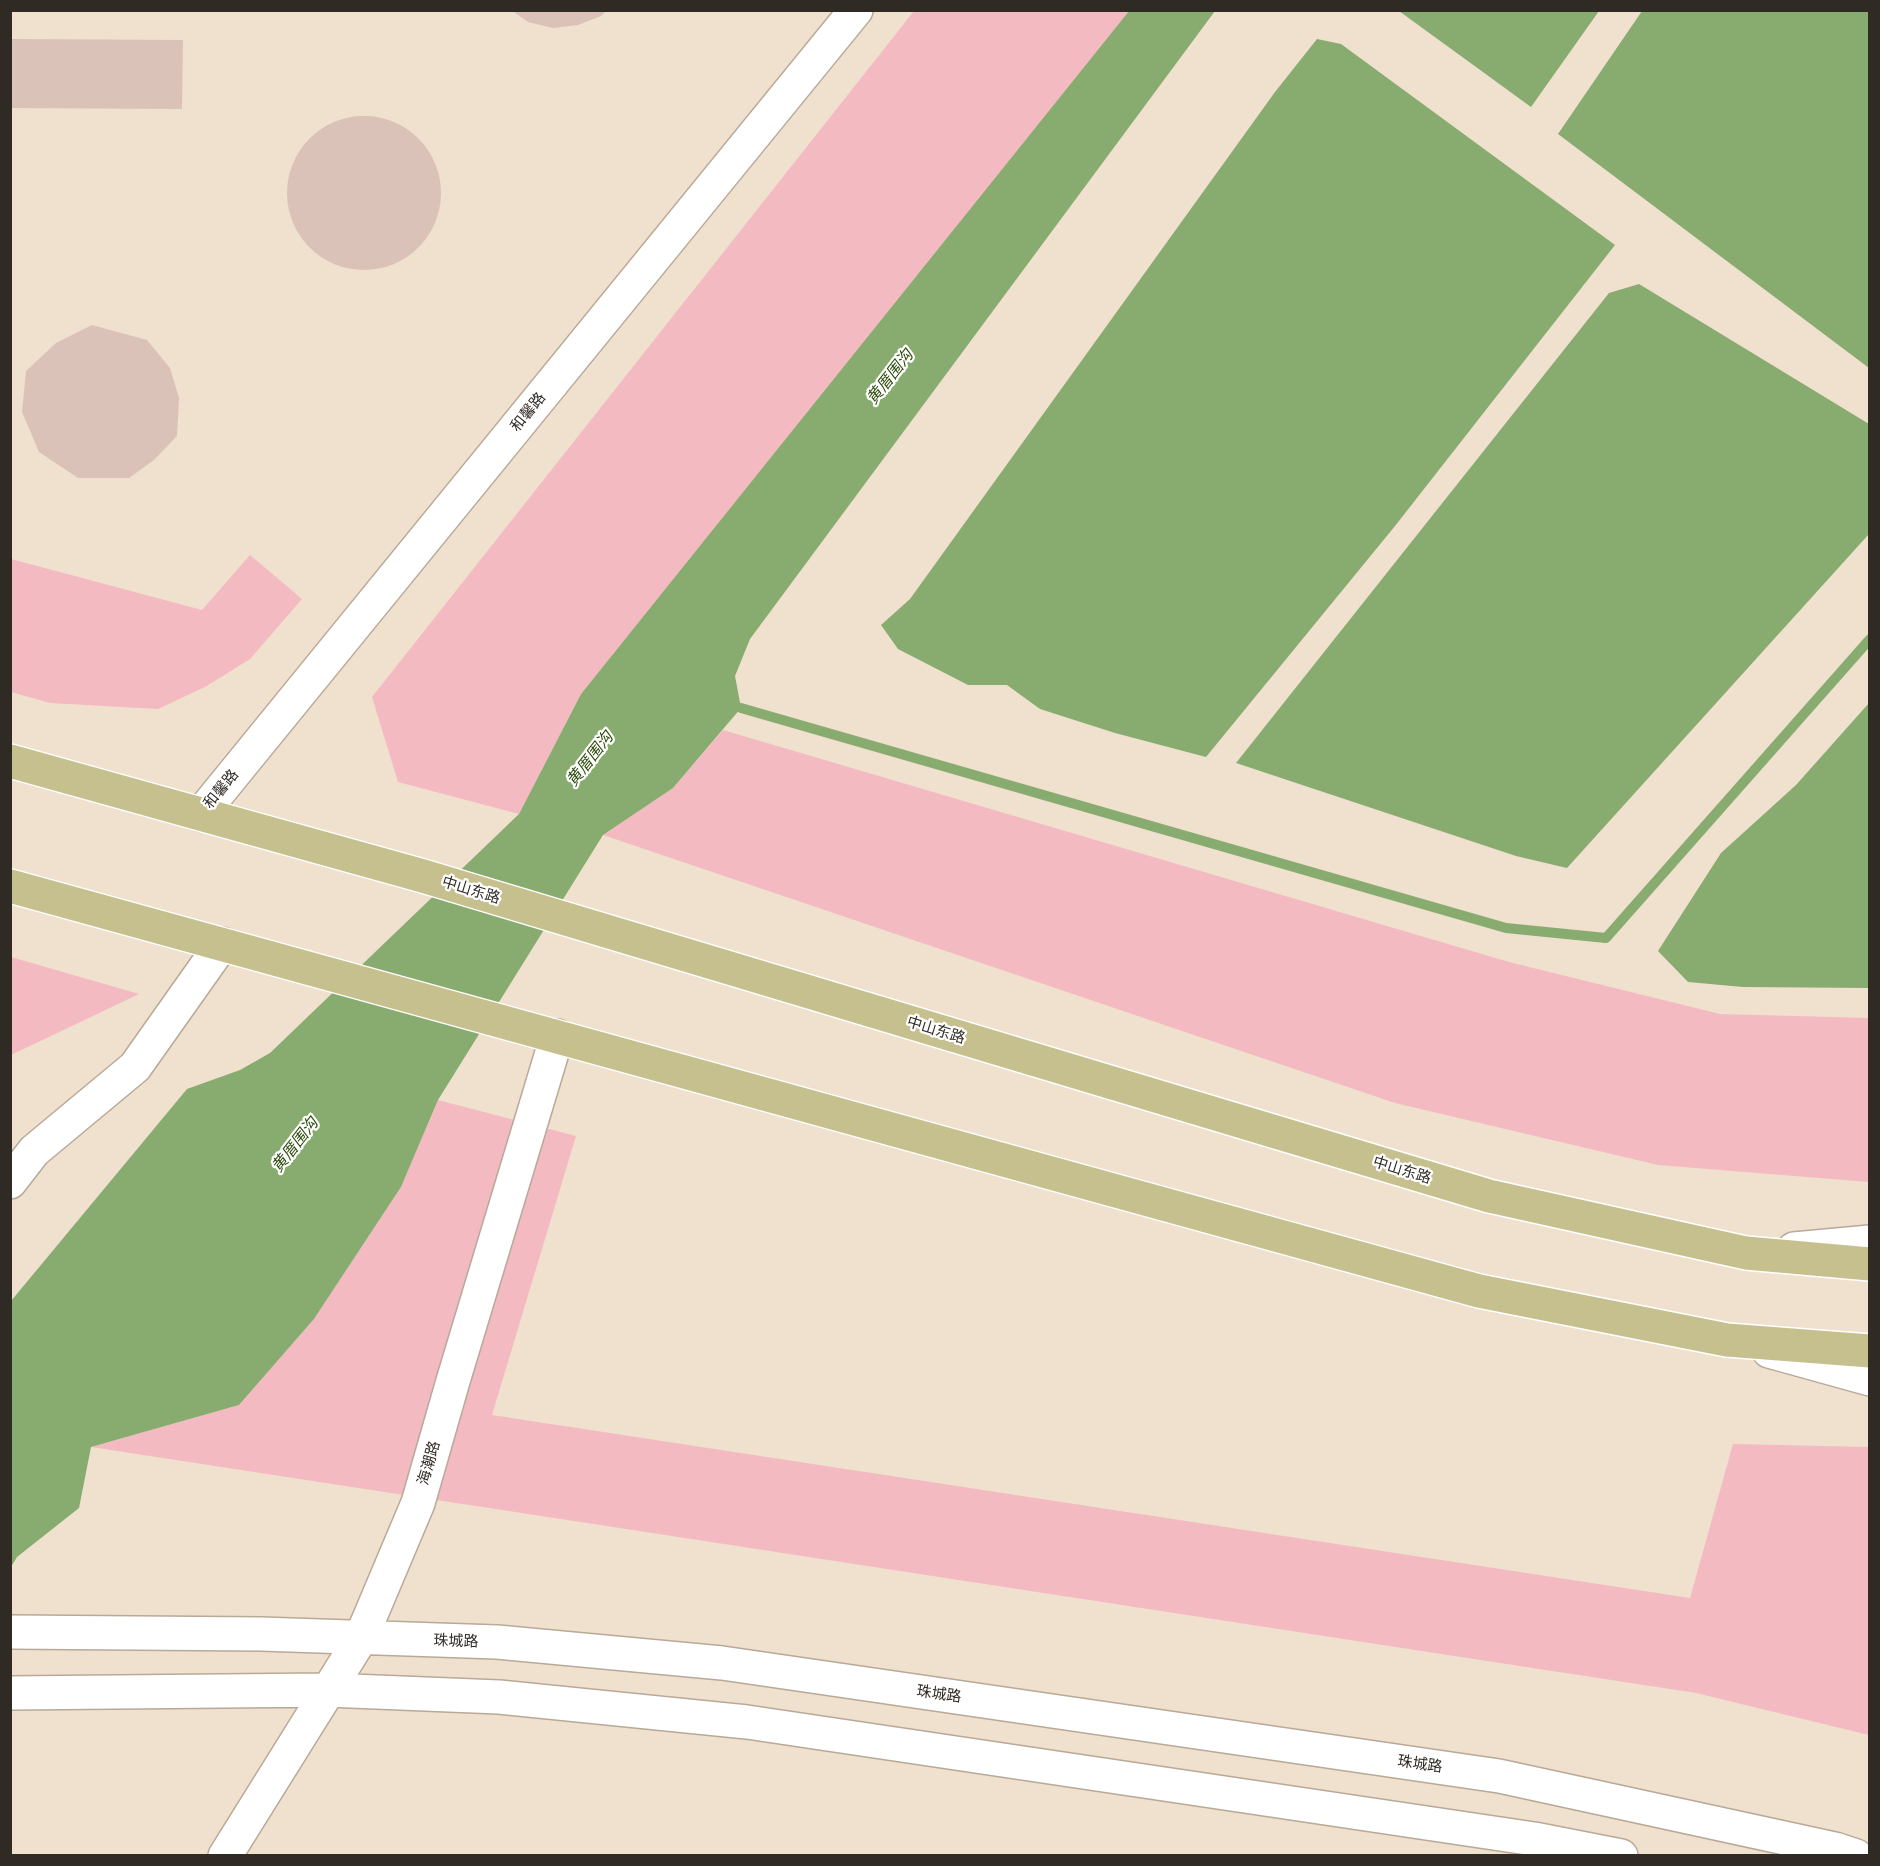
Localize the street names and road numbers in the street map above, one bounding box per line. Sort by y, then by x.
street label: 和馨路 [507,389,549,435]
street label: 和馨路 [200,766,242,812]
street label: 中山东路 [440,873,502,907]
street label: 中山东路 [905,1013,967,1047]
street label: 中山东路 [1371,1153,1433,1187]
street label: 海潮路 [414,1439,444,1487]
street label: 珠城路 [433,1631,479,1651]
street label: 珠城路 [915,1682,963,1706]
street label: 珠城路 [1396,1752,1444,1776]

